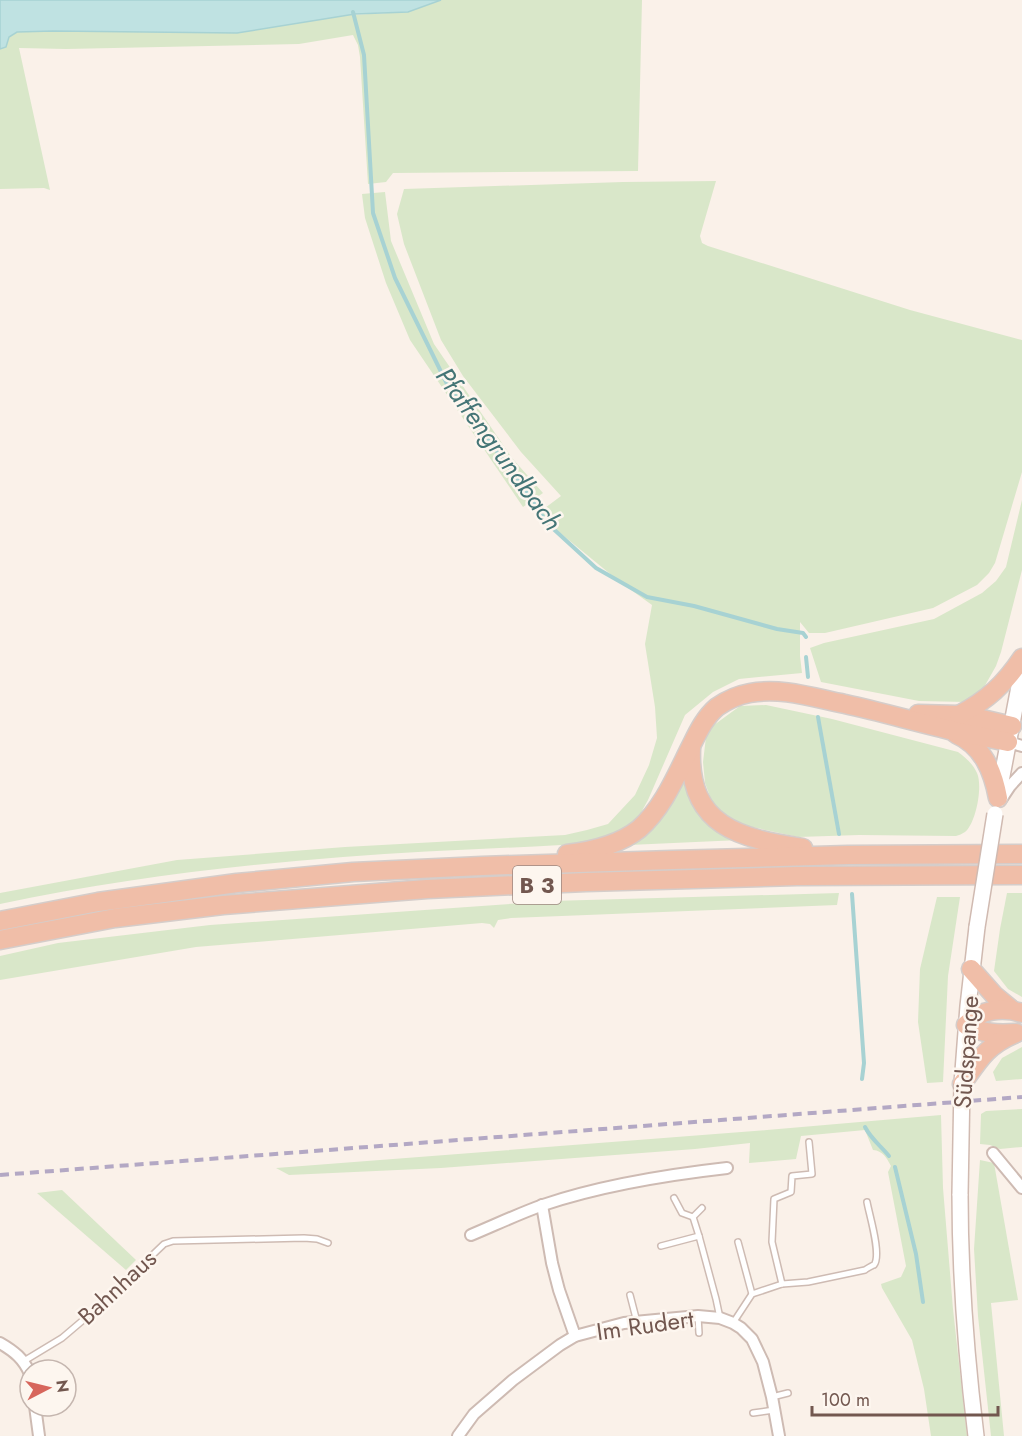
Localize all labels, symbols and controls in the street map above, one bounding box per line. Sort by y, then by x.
water label: Pfaffengrundbach [427,359,571,539]
road number: B 3 [513,866,561,904]
street label: Südspange [945,994,987,1110]
street label: Bahnhaus [70,1241,164,1333]
street label: Im Rudert [594,1301,696,1349]
north arrow [18,1358,78,1418]
text: N [50,1379,75,1394]
scale bar [812,1379,998,1417]
text: 100 m [821,1387,870,1413]

